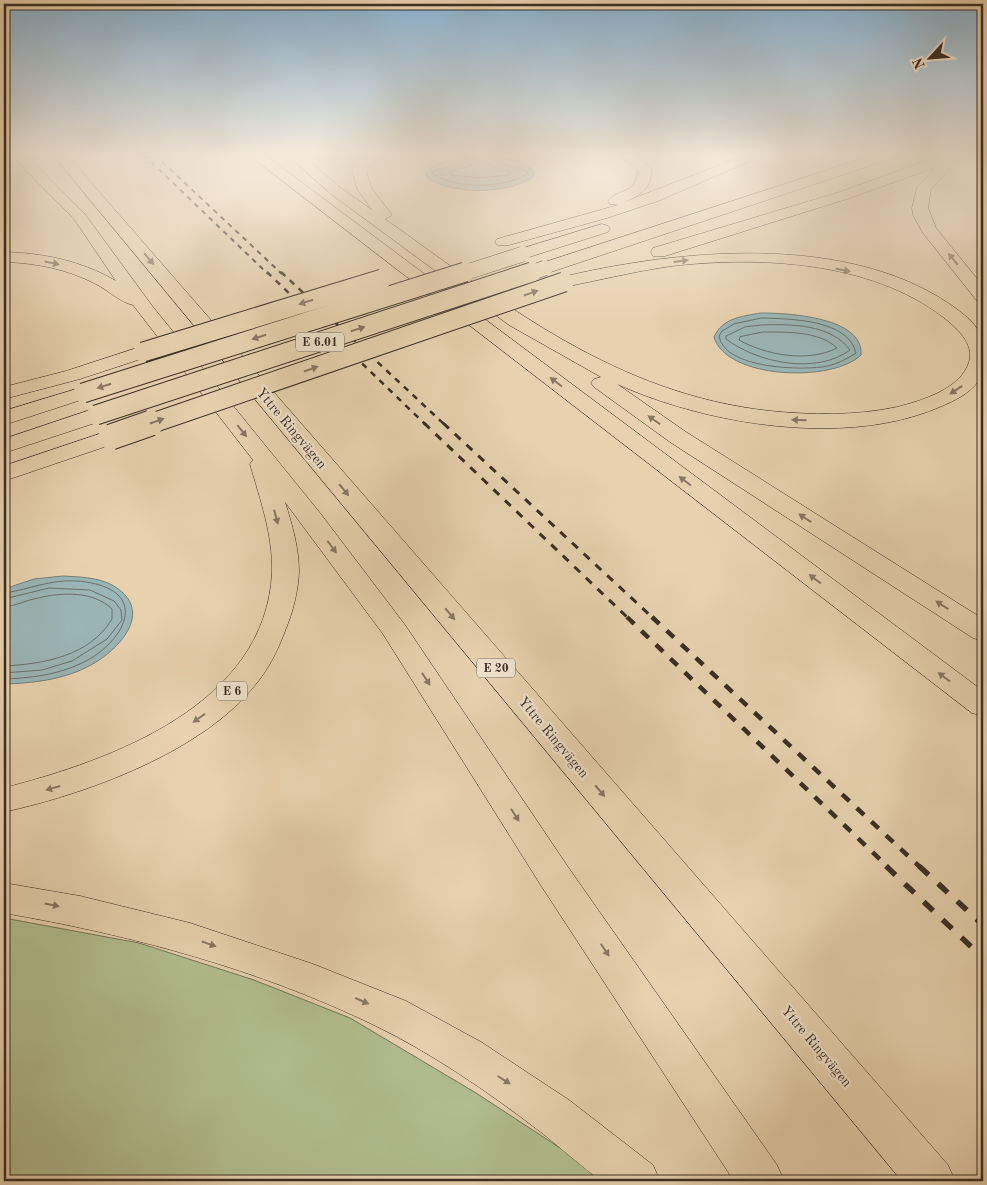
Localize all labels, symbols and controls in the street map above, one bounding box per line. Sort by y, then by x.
north arrow [904,32,954,82]
text: N [910,55,928,71]
one-way arrow [143,252,154,265]
one-way arrow [947,253,958,266]
one-way arrow [674,257,690,265]
one-way arrow [44,259,60,267]
one-way arrow [835,266,851,274]
one-way arrow [523,289,538,297]
one-way arrow [298,298,313,306]
one-way arrow [351,325,366,332]
road number: E 6.01 [296,332,344,352]
one-way arrow [252,334,267,342]
one-way arrow [303,364,318,372]
one-way arrow [550,377,563,388]
one-way arrow [97,383,112,391]
street label: Yttre Ringvägen [253,385,329,472]
one-way arrow [949,385,963,395]
one-way arrow [647,415,661,425]
one-way arrow [790,416,806,424]
one-way arrow [150,417,165,425]
one-way arrow [236,424,247,437]
one-way arrow [679,475,692,486]
one-way arrow [339,483,350,496]
one-way arrow [272,509,280,524]
one-way arrow [799,513,812,523]
one-way arrow [326,540,337,553]
one-way arrow [809,573,822,584]
one-way arrow [936,601,949,610]
one-way arrow [444,607,455,620]
road number: E 20 [477,658,515,678]
one-way arrow [421,672,430,686]
one-way arrow [937,672,951,682]
road number: E 6 [217,681,247,700]
street label: Yttre Ringvägen [515,694,591,781]
one-way arrow [192,713,205,723]
one-way arrow [45,784,60,792]
one-way arrow [595,784,606,797]
one-way arrow [510,808,520,822]
one-way arrow [44,901,60,909]
one-way arrow [202,941,217,948]
one-way arrow [600,943,610,957]
one-way arrow [355,998,369,1006]
street label: Yttre Ringvägen [778,1003,854,1090]
one-way arrow [497,1075,510,1084]

